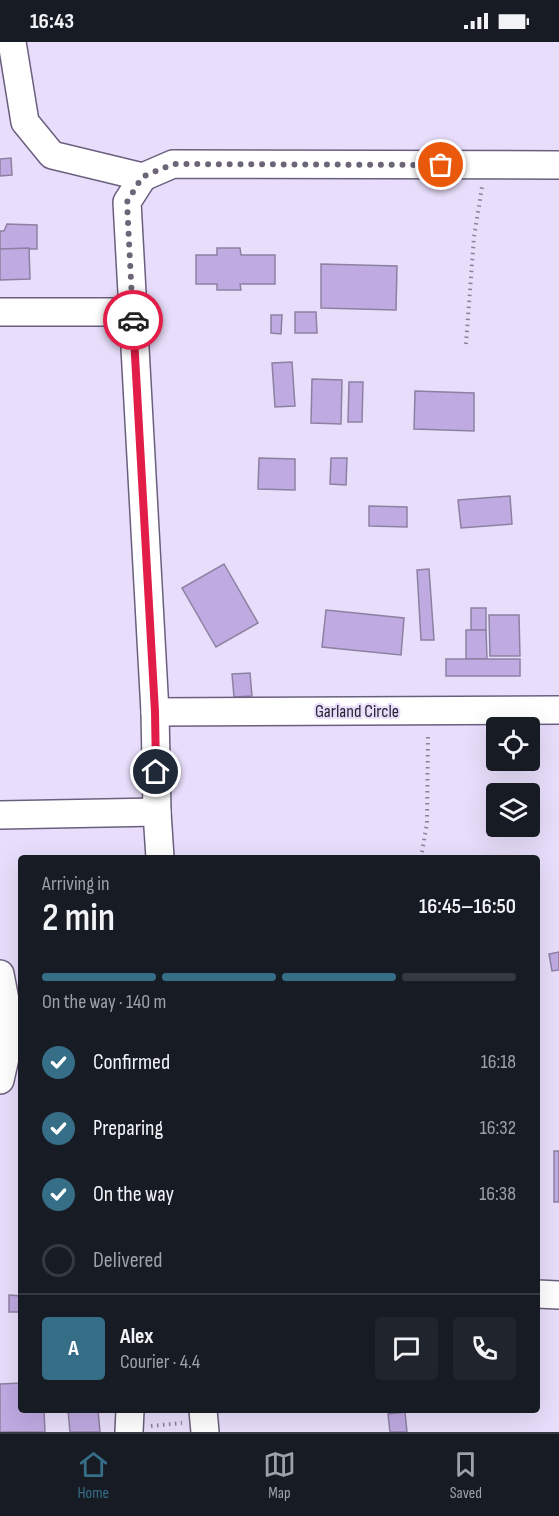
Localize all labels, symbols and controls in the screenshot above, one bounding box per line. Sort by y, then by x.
text: 16:43 [30,8,74,35]
pin [415,139,466,190]
icon: bag [424,148,457,181]
courier [103,290,163,350]
icon: car [117,304,150,337]
street label: Garland Circle [315,701,399,722]
map controls [486,717,540,837]
button: locate [486,717,540,771]
pin [130,746,181,797]
icon: home [139,755,172,788]
button: layers [486,783,540,837]
text: Arriving in [42,872,110,896]
text: 16:45–16:50 [419,893,516,920]
text: 2 min [42,895,115,942]
text: On the way · 140 m [42,990,166,1014]
icon: check [42,1046,75,1079]
text: Confirmed [93,1049,170,1076]
text: 16:18 [481,1050,516,1074]
icon: check [42,1112,75,1145]
text: Preparing [93,1115,163,1142]
text: 16:32 [480,1116,516,1140]
icon: check [42,1178,75,1211]
text: On the way [93,1181,174,1208]
text: 16:38 [479,1182,516,1206]
text: Delivered [93,1247,162,1274]
button: chat [375,1317,438,1380]
button: phone [453,1317,516,1380]
text: Alex [120,1323,153,1350]
text: A [68,1335,79,1362]
text: Courier · 4.4 [120,1350,200,1374]
tab: Home [77,1448,110,1503]
tab: Map [263,1448,296,1503]
tab: Saved [449,1448,482,1503]

